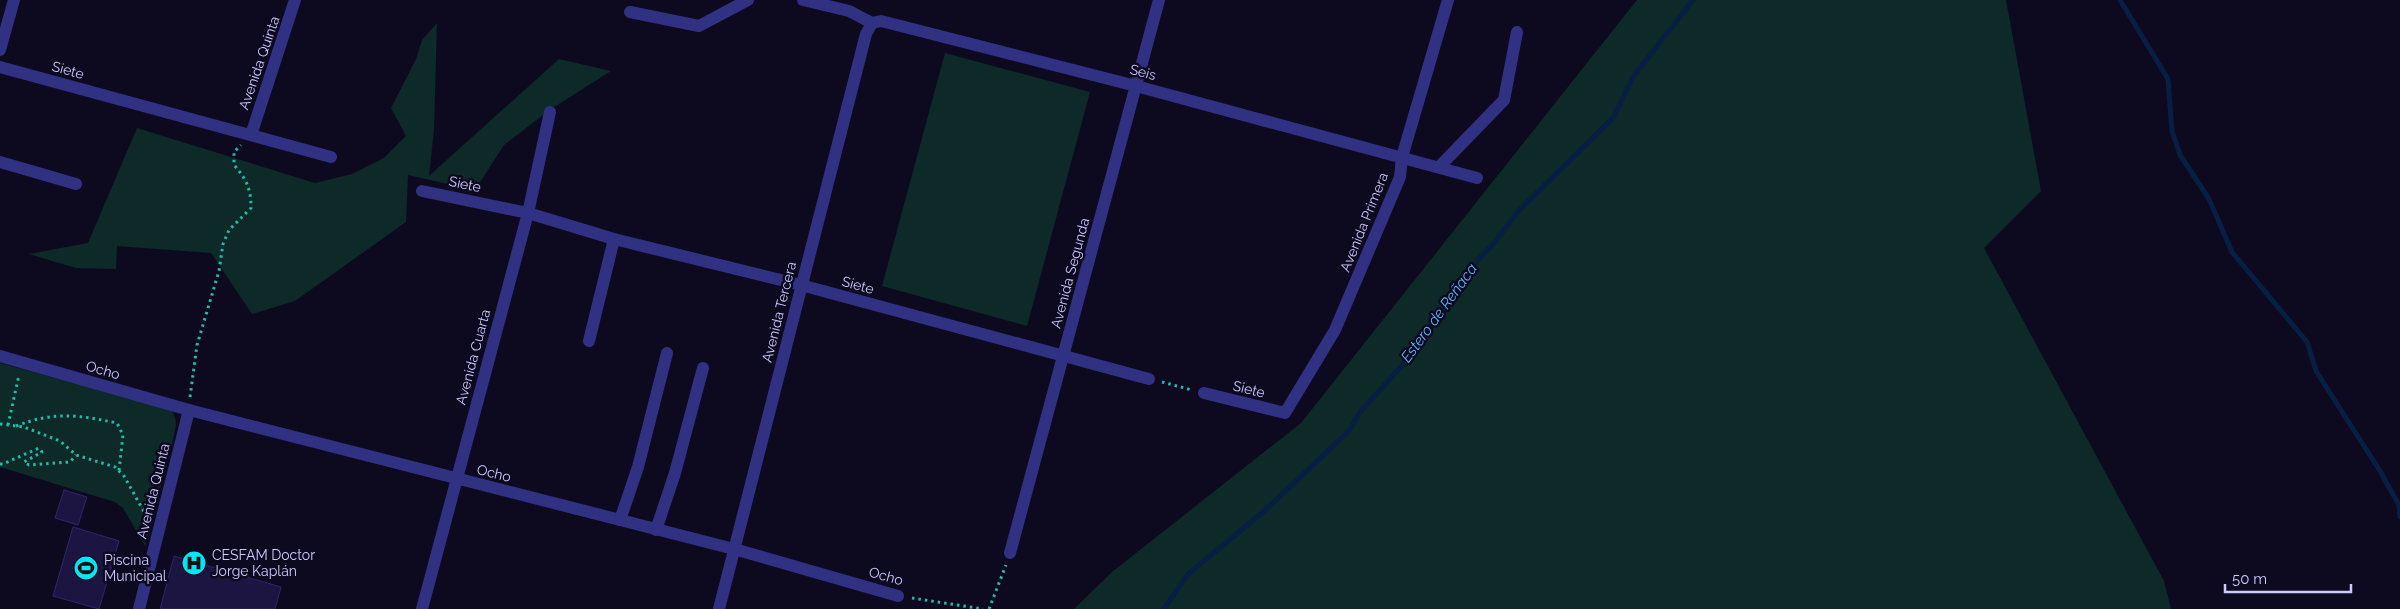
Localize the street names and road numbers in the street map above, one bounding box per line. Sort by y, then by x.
street label: Avenida Quinta [236,14,282,112]
street label: Siete [50,58,86,82]
street label: Seis [1128,61,1158,83]
street label: Avenida Primera [1337,170,1391,274]
street label: Siete [447,173,483,195]
street label: Avenida Segunda [1048,216,1092,330]
street label: Avenida Tercera [759,260,799,364]
street label: Siete [840,273,876,297]
street label: Avenida Cuarta [453,307,493,407]
street label: Ocho [84,358,122,382]
street label: Siete [1231,377,1267,401]
street label: Avenida Quinta [133,442,173,540]
street label: Ocho [475,461,513,485]
street label: Ocho [867,564,905,588]

